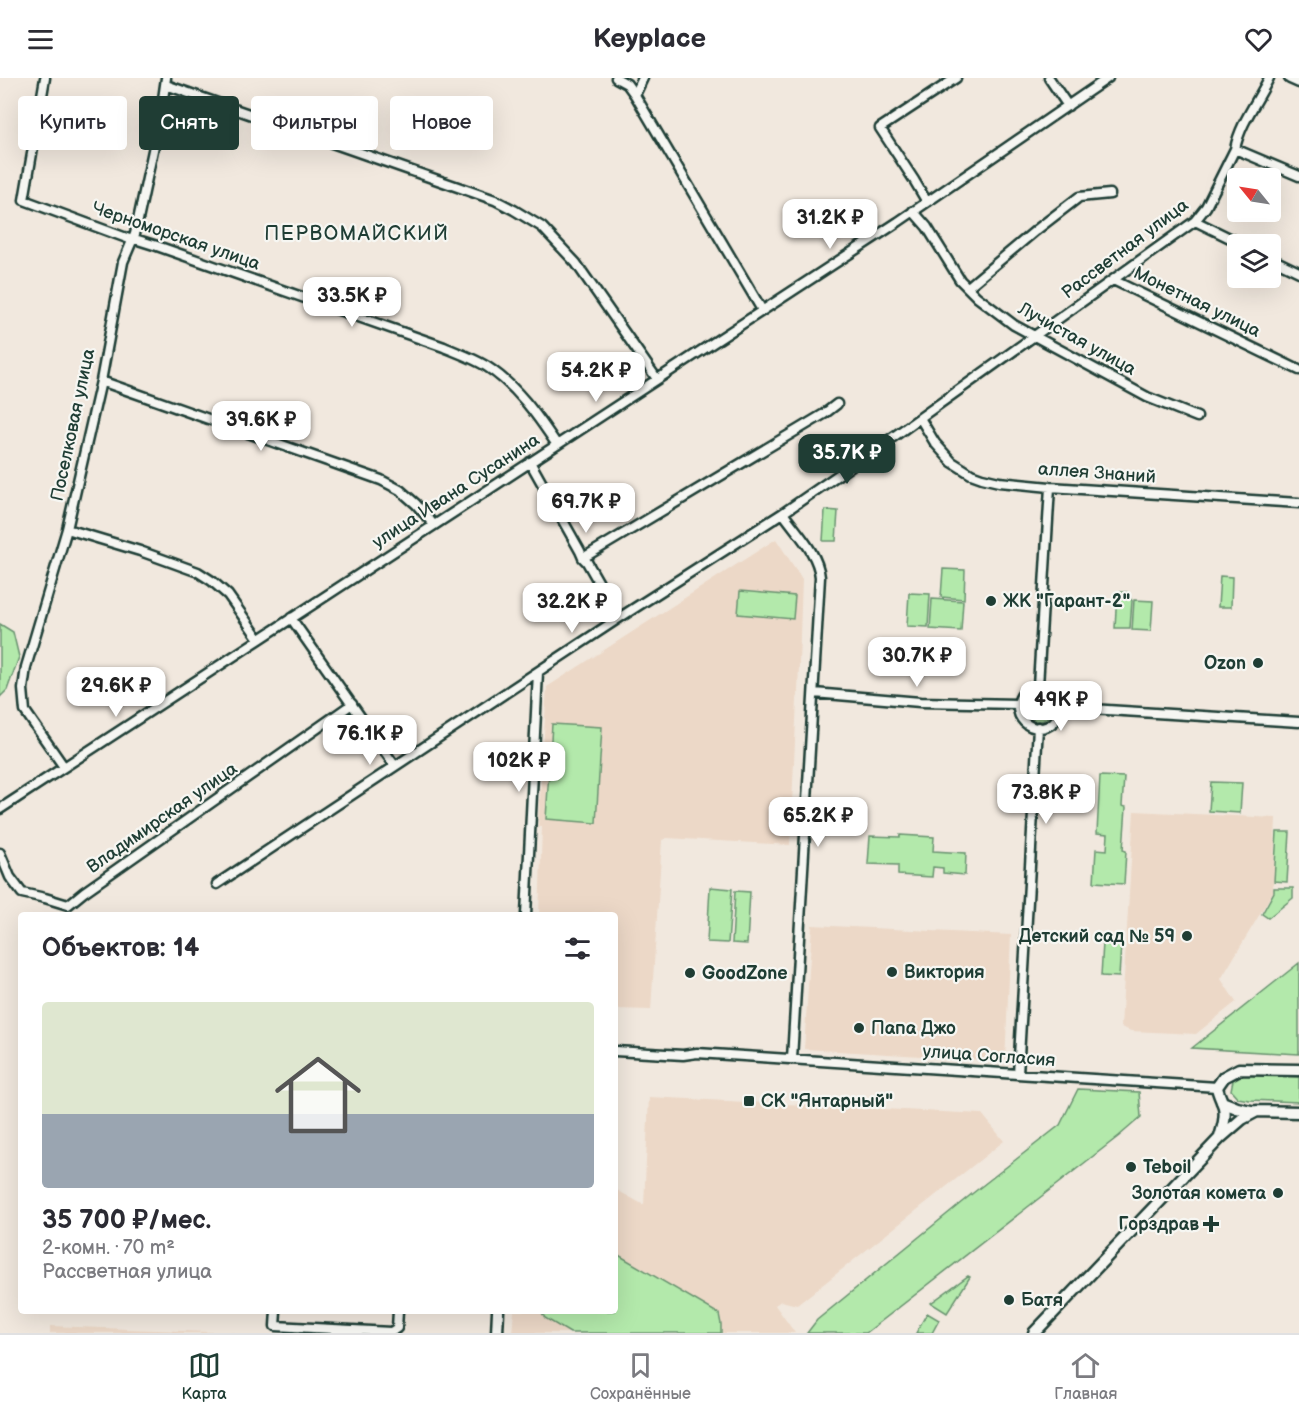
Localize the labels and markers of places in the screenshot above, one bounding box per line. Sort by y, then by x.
pin: 31.2K ₽ [775,199,885,250]
pin: 33.5K ₽ [297,277,407,328]
pin: 54.2K ₽ [541,352,651,403]
pin: 39.6K ₽ [206,401,316,452]
pin: 35.7K ₽ [792,434,902,485]
pin: 69.7K ₽ [531,483,641,534]
pin: 32.2K ₽ [517,583,627,634]
place label: ЖК "Гарант-2" [1003,591,1130,612]
marker: ЖК "Гарант-2" [984,594,998,608]
pin: 30.7K ₽ [862,637,972,688]
place label: Ozon [1204,653,1246,674]
marker: Ozon [1251,656,1265,670]
pin: 29.6K ₽ [61,667,171,718]
pin: 49K ₽ [1019,681,1103,732]
pin: 76.1K ₽ [315,715,425,766]
pin: 102K ₽ [470,742,568,793]
pin: 73.8K ₽ [991,774,1101,825]
pin: 65.2K ₽ [763,797,873,848]
place label: Детский сад № 59 [1019,926,1175,947]
marker: Детский сад № 59 [1180,929,1194,943]
place label: Виктория [904,962,985,983]
place label: GoodZone [702,963,788,984]
marker: Виктория [885,965,899,979]
marker: GoodZone [683,966,697,980]
place label: Папа Джо [871,1018,956,1039]
marker: Папа Джо [852,1021,866,1035]
place label: СК "Янтарный" [761,1091,893,1112]
marker: СК "Янтарный" [742,1094,756,1108]
place label: Teboil [1143,1157,1191,1178]
marker: Teboil [1124,1160,1138,1174]
place label: Золотая комета [1131,1183,1267,1204]
marker: Золотая комета [1271,1186,1285,1200]
place label: Горздрав [1118,1214,1199,1235]
marker: Горздрав [1204,1217,1218,1231]
place label: Батя [1021,1290,1063,1311]
marker: Батя [1002,1293,1016,1307]

